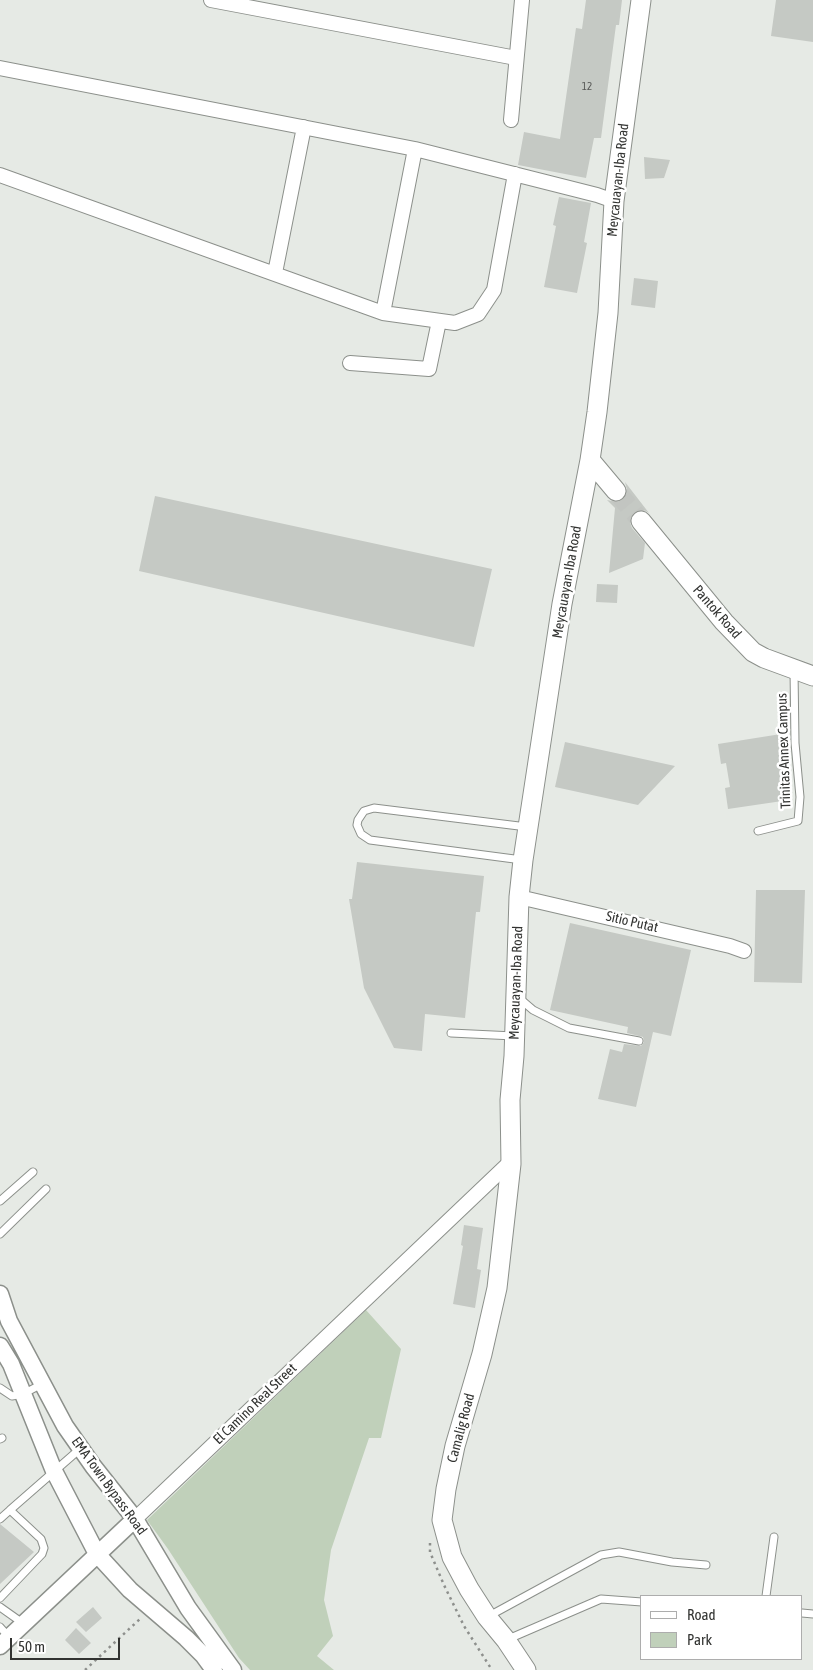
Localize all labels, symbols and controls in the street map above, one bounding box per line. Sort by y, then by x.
house number: 12 [582,80,592,94]
street label: Meycauayan-Iba Road [604,122,632,238]
street label: Meycauayan-Iba Road [549,524,585,640]
street label: Pantok Road [689,582,745,642]
street label: Trinitas Annex Campus [774,693,794,809]
street label: Sitio Putat [604,908,660,936]
street label: Meycauayan-Iba Road [506,926,526,1040]
street label: El Camino Real Street [210,1360,300,1448]
street label: Camalig Road [444,1392,478,1464]
street label: EMA Town Bypass Road [68,1434,150,1538]
legend [640,1595,803,1660]
text: Road [687,1606,716,1623]
scale bar [12,1628,122,1660]
text: Park [687,1631,712,1648]
text: 50 m [18,1638,45,1655]

